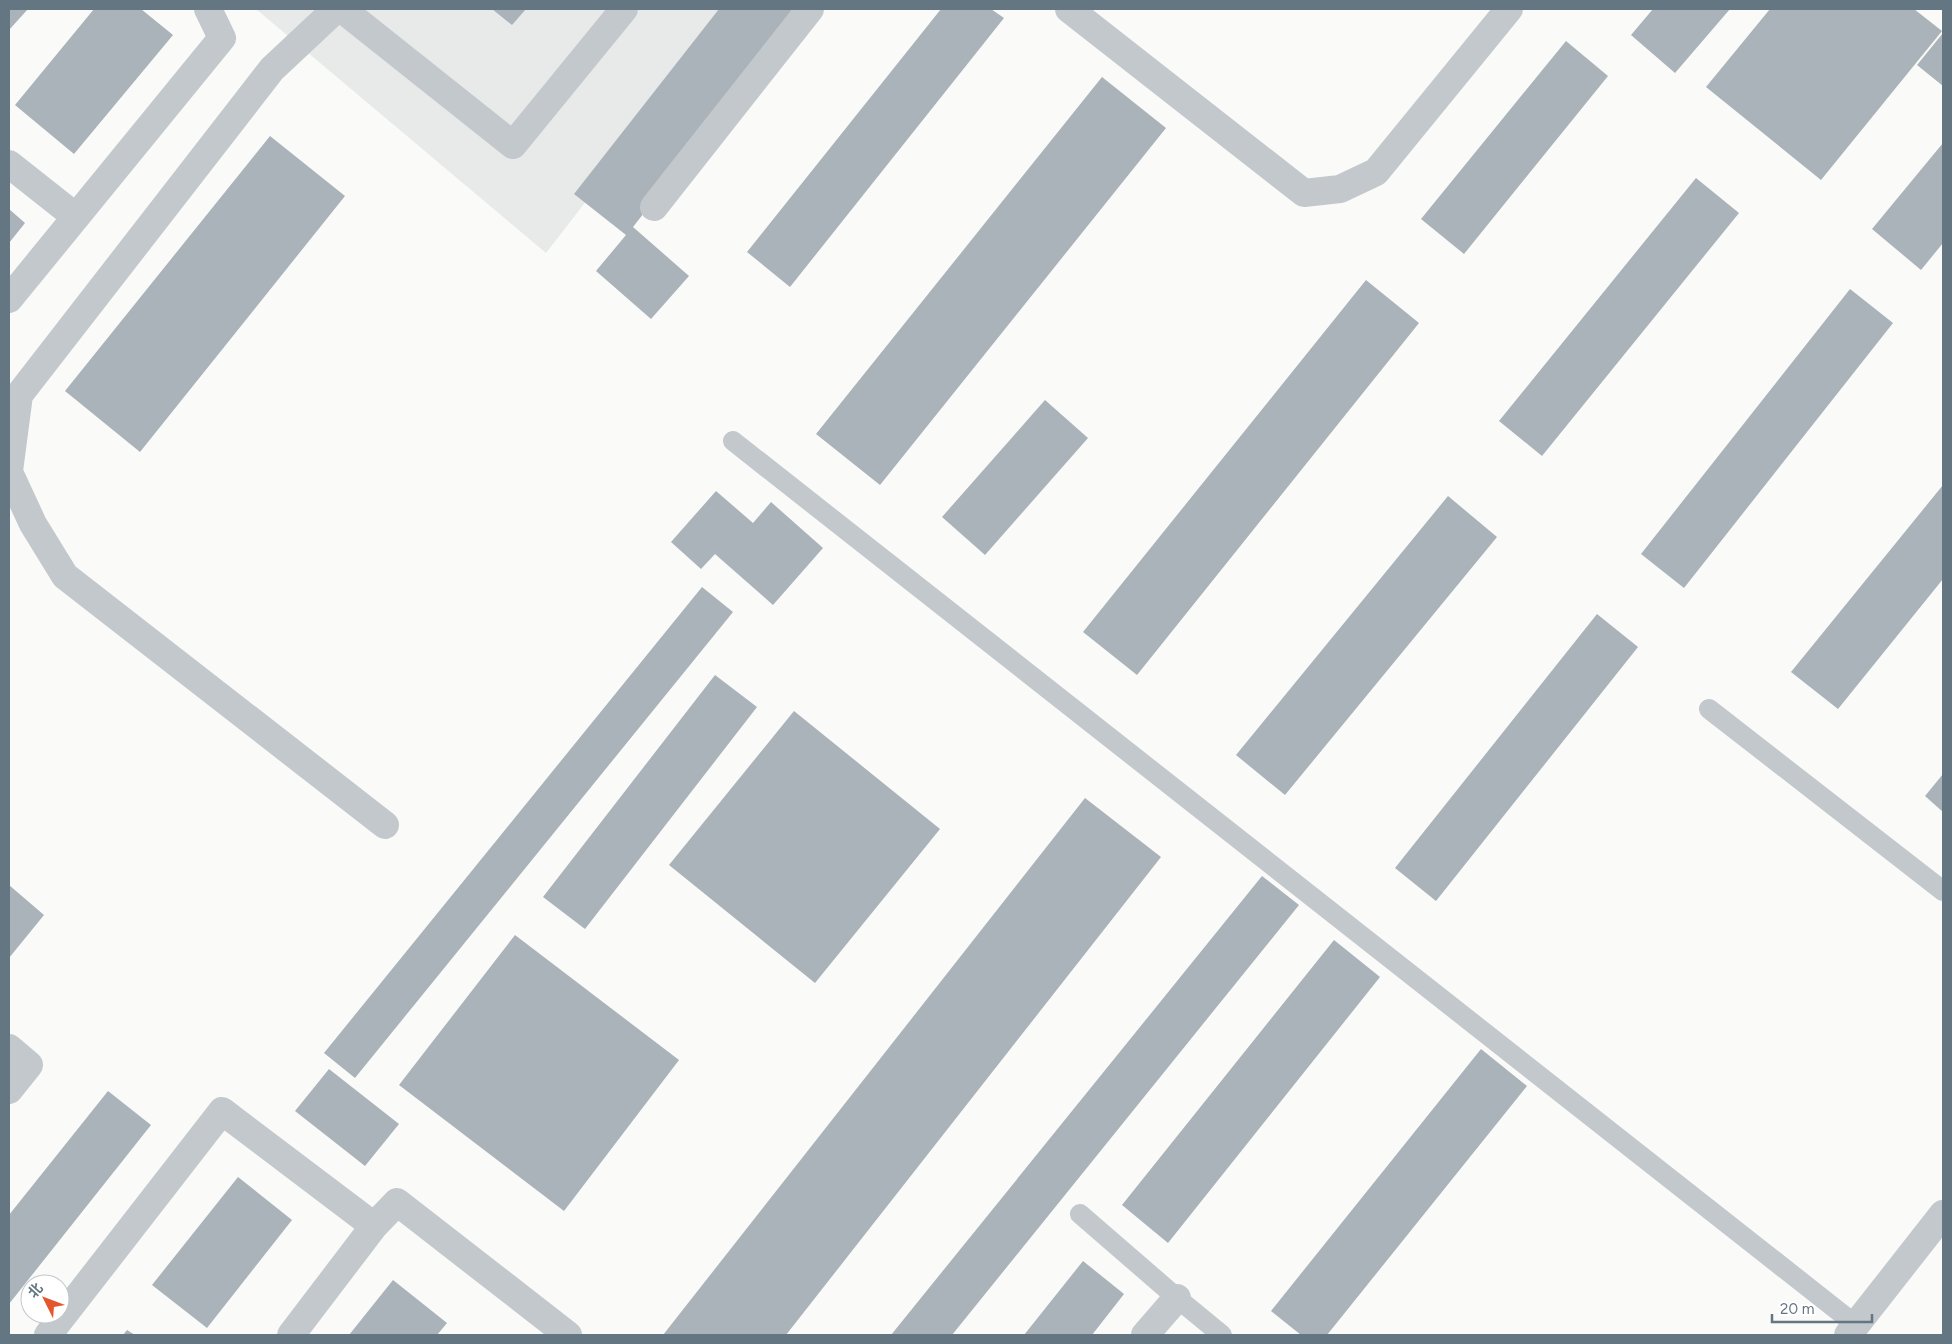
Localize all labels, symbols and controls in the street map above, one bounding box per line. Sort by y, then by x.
north arrow [20,1274,70,1324]
text: 北 [25,1280,47,1302]
scale bar [1772,1292,1872,1324]
text: 20 m [1780,1300,1814,1318]

